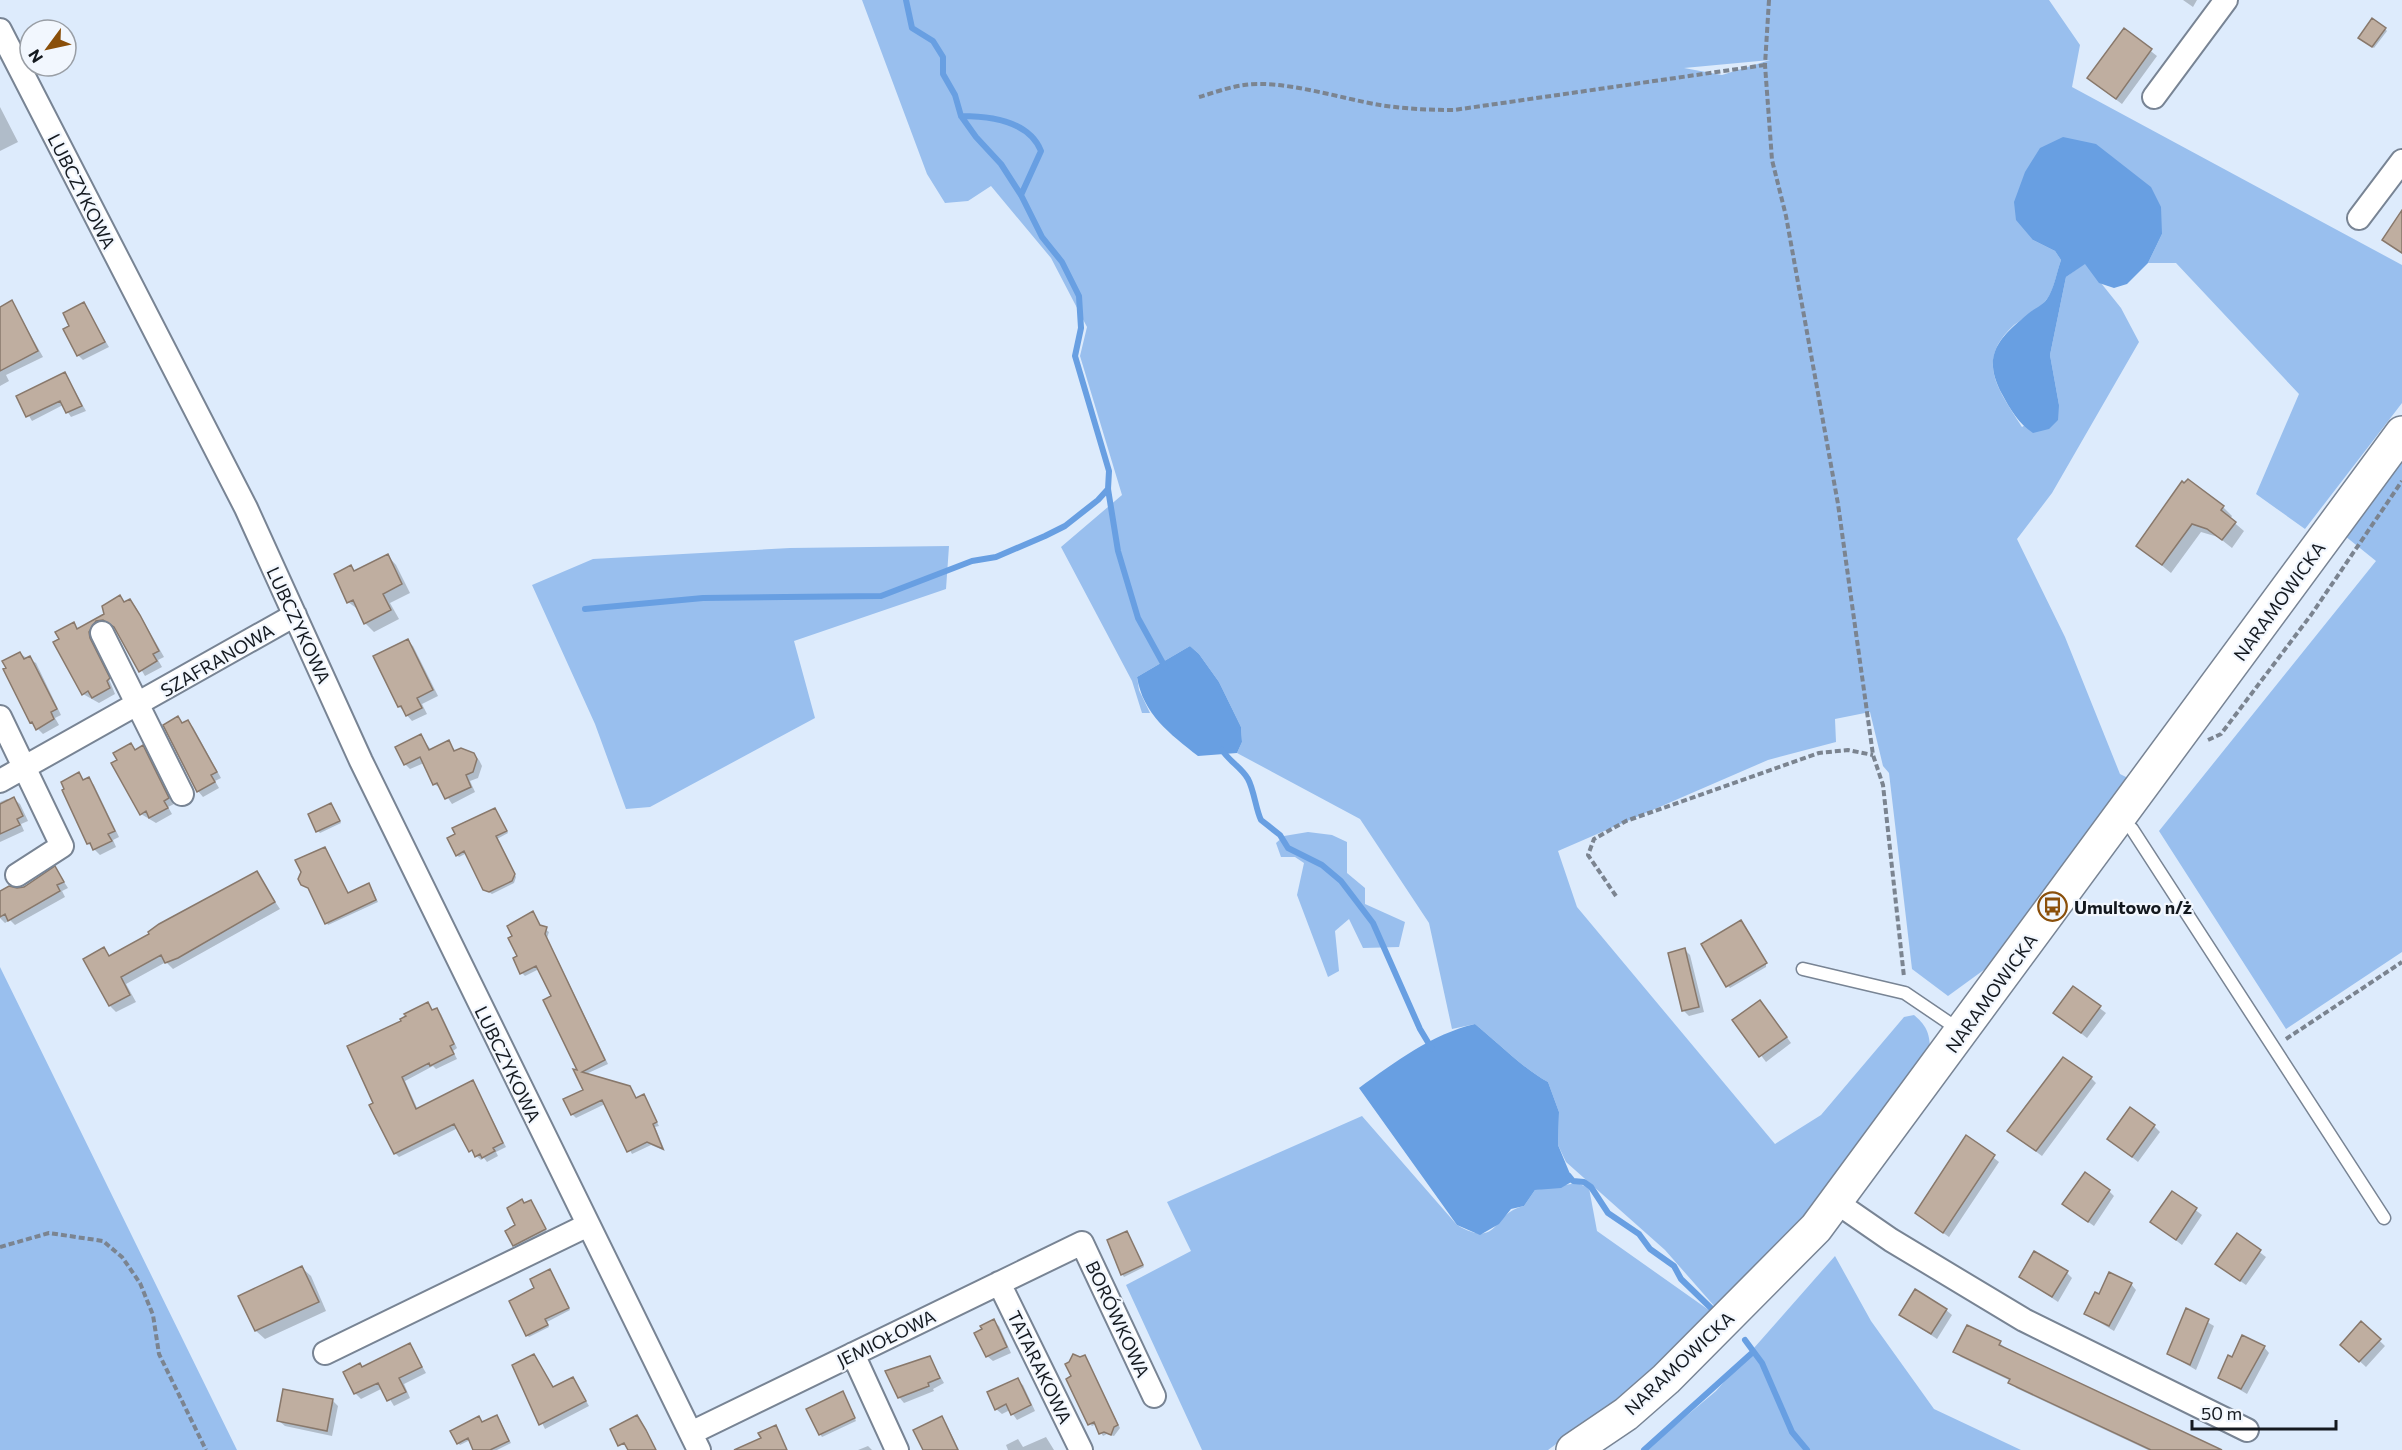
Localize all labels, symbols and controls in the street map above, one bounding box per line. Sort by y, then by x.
north arrow [18,18,78,78]
text: N [24,46,46,67]
street label: LUBCZYKOWA [44,130,120,252]
street label: NARAMOWICKA [2228,537,2330,665]
street label: LUBCZYKOWA [262,563,336,687]
street label: SZAFRANOWA [156,619,278,701]
bus stop icon: Umultowo n/ż [2037,891,2069,923]
place label: Umultowo n/ż [2074,896,2192,918]
street label: NARAMOWICKA [1940,929,2042,1057]
street label: LUBCZYKOWA [470,1002,546,1126]
street label: BORÓWKOWA [1081,1257,1155,1381]
street label: JEMIOŁOWA [833,1305,939,1371]
street label: TATARAKOWA [1003,1307,1077,1427]
street label: NARAMOWICKA [1620,1307,1738,1419]
scale bar [2192,1393,2336,1431]
text: 50 m [2201,1402,2242,1424]

